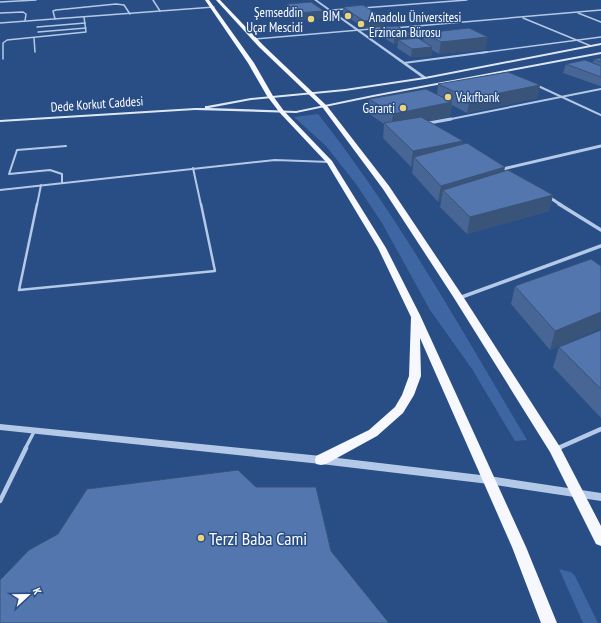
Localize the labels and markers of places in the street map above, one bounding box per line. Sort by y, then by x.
place label: Şemseddin Uçar Mescidi [246,4,303,36]
place label: BİM [323,8,340,25]
place label: Anadolu Üniversitesi Erzincan Bürosu [369,9,461,41]
marker: BİM [343,11,353,21]
marker: Şemseddin Uçar Mescidi [306,14,316,24]
marker: Anadolu Üniversitesi Erzincan Bürosu [356,19,366,29]
place label: Vakıfbank [455,89,500,106]
marker: Vakıfbank [443,92,453,102]
place label: Garanti [363,100,395,117]
marker: Garanti [398,103,408,113]
place label: Terzi Baba Cami [209,527,307,550]
marker: Terzi Baba Cami [196,533,206,543]

